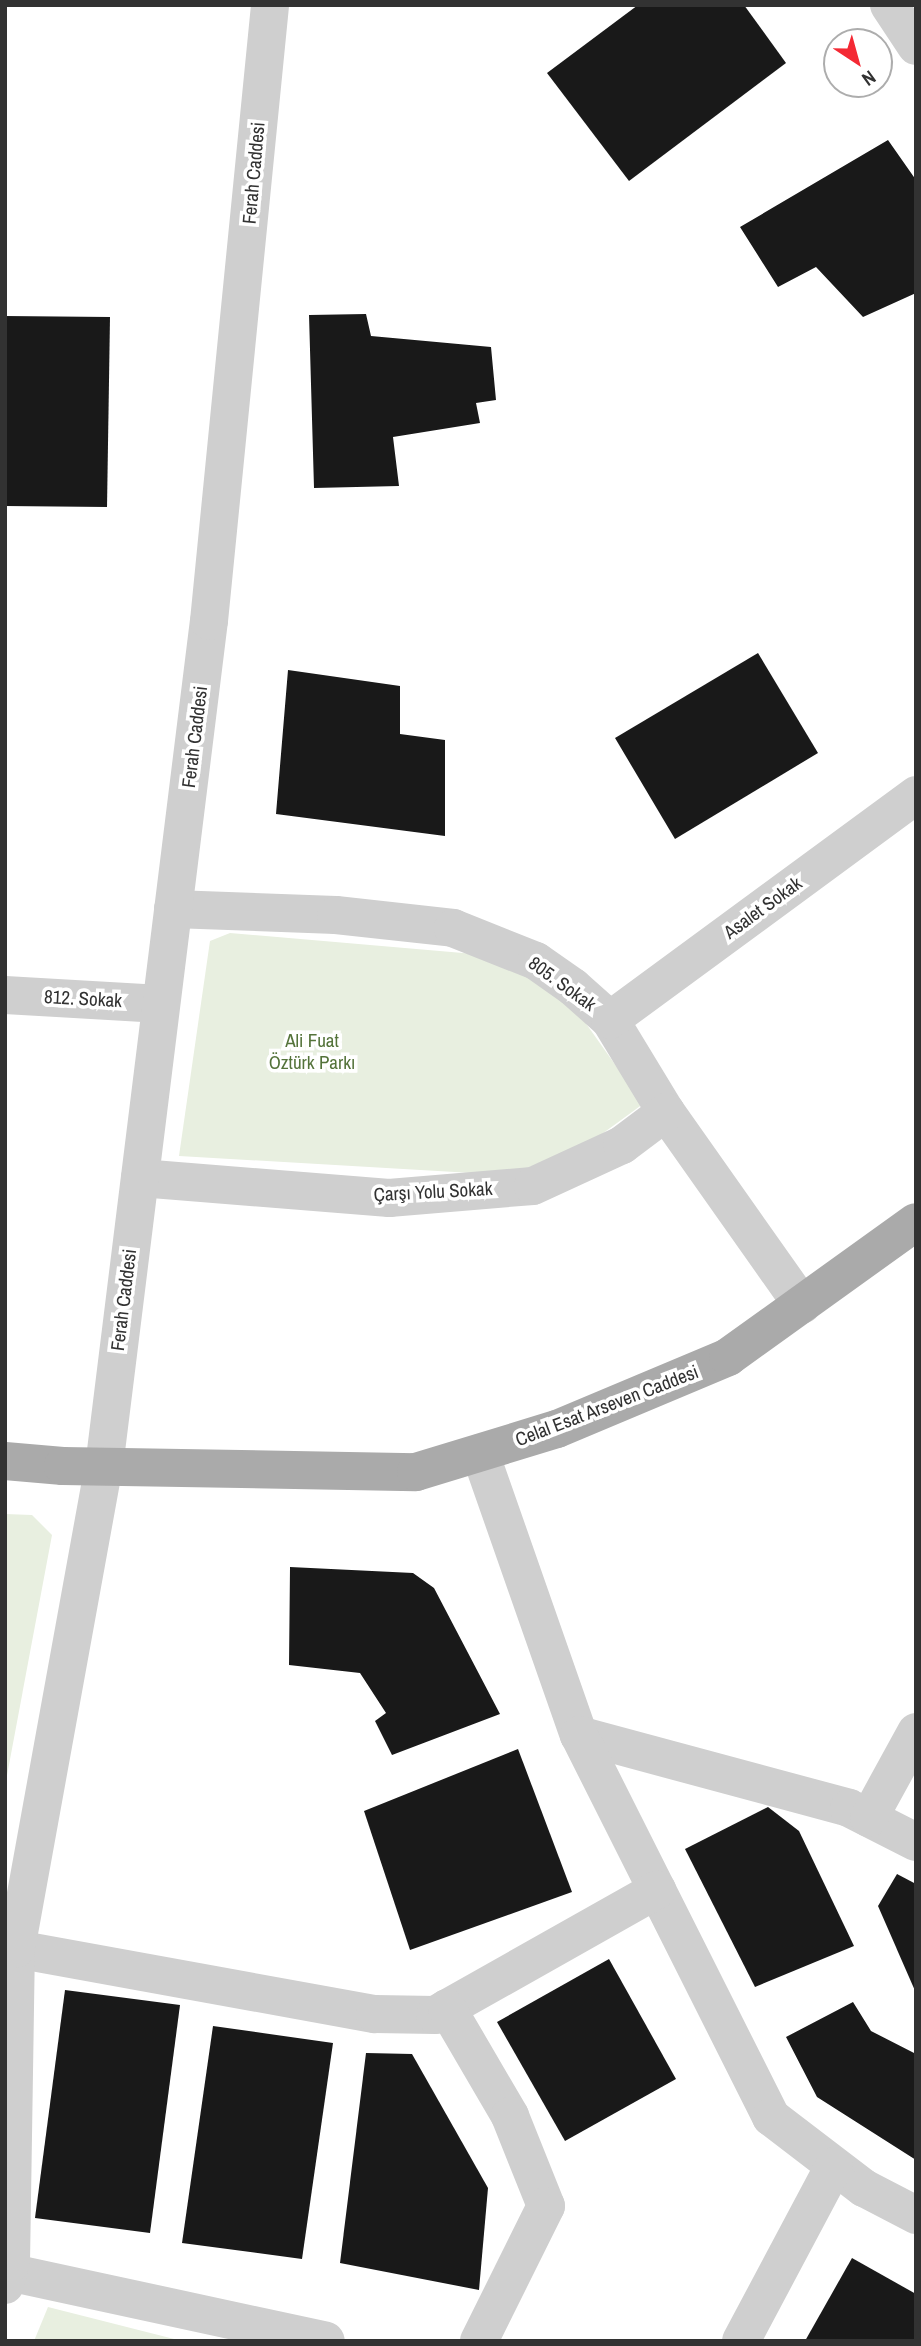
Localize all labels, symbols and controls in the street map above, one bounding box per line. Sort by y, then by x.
north arrow [823,28,893,98]
text: N [857,65,881,92]
street label: Ferah Caddesi [238,121,270,225]
street label: Ferah Caddesi [177,685,213,789]
street label: Asalet Sokak [720,872,806,944]
street label: 805. Sokak [524,952,600,1016]
street label: 812. Sokak [43,986,123,1012]
park label: Ali Fuat Öztürk Parkı [269,1030,355,1074]
street label: Çarşı Yolu Sokak [373,1177,493,1207]
street label: Ferah Caddesi [106,1248,142,1352]
street label: Celal Esat Arseven Caddesi [512,1360,702,1452]

